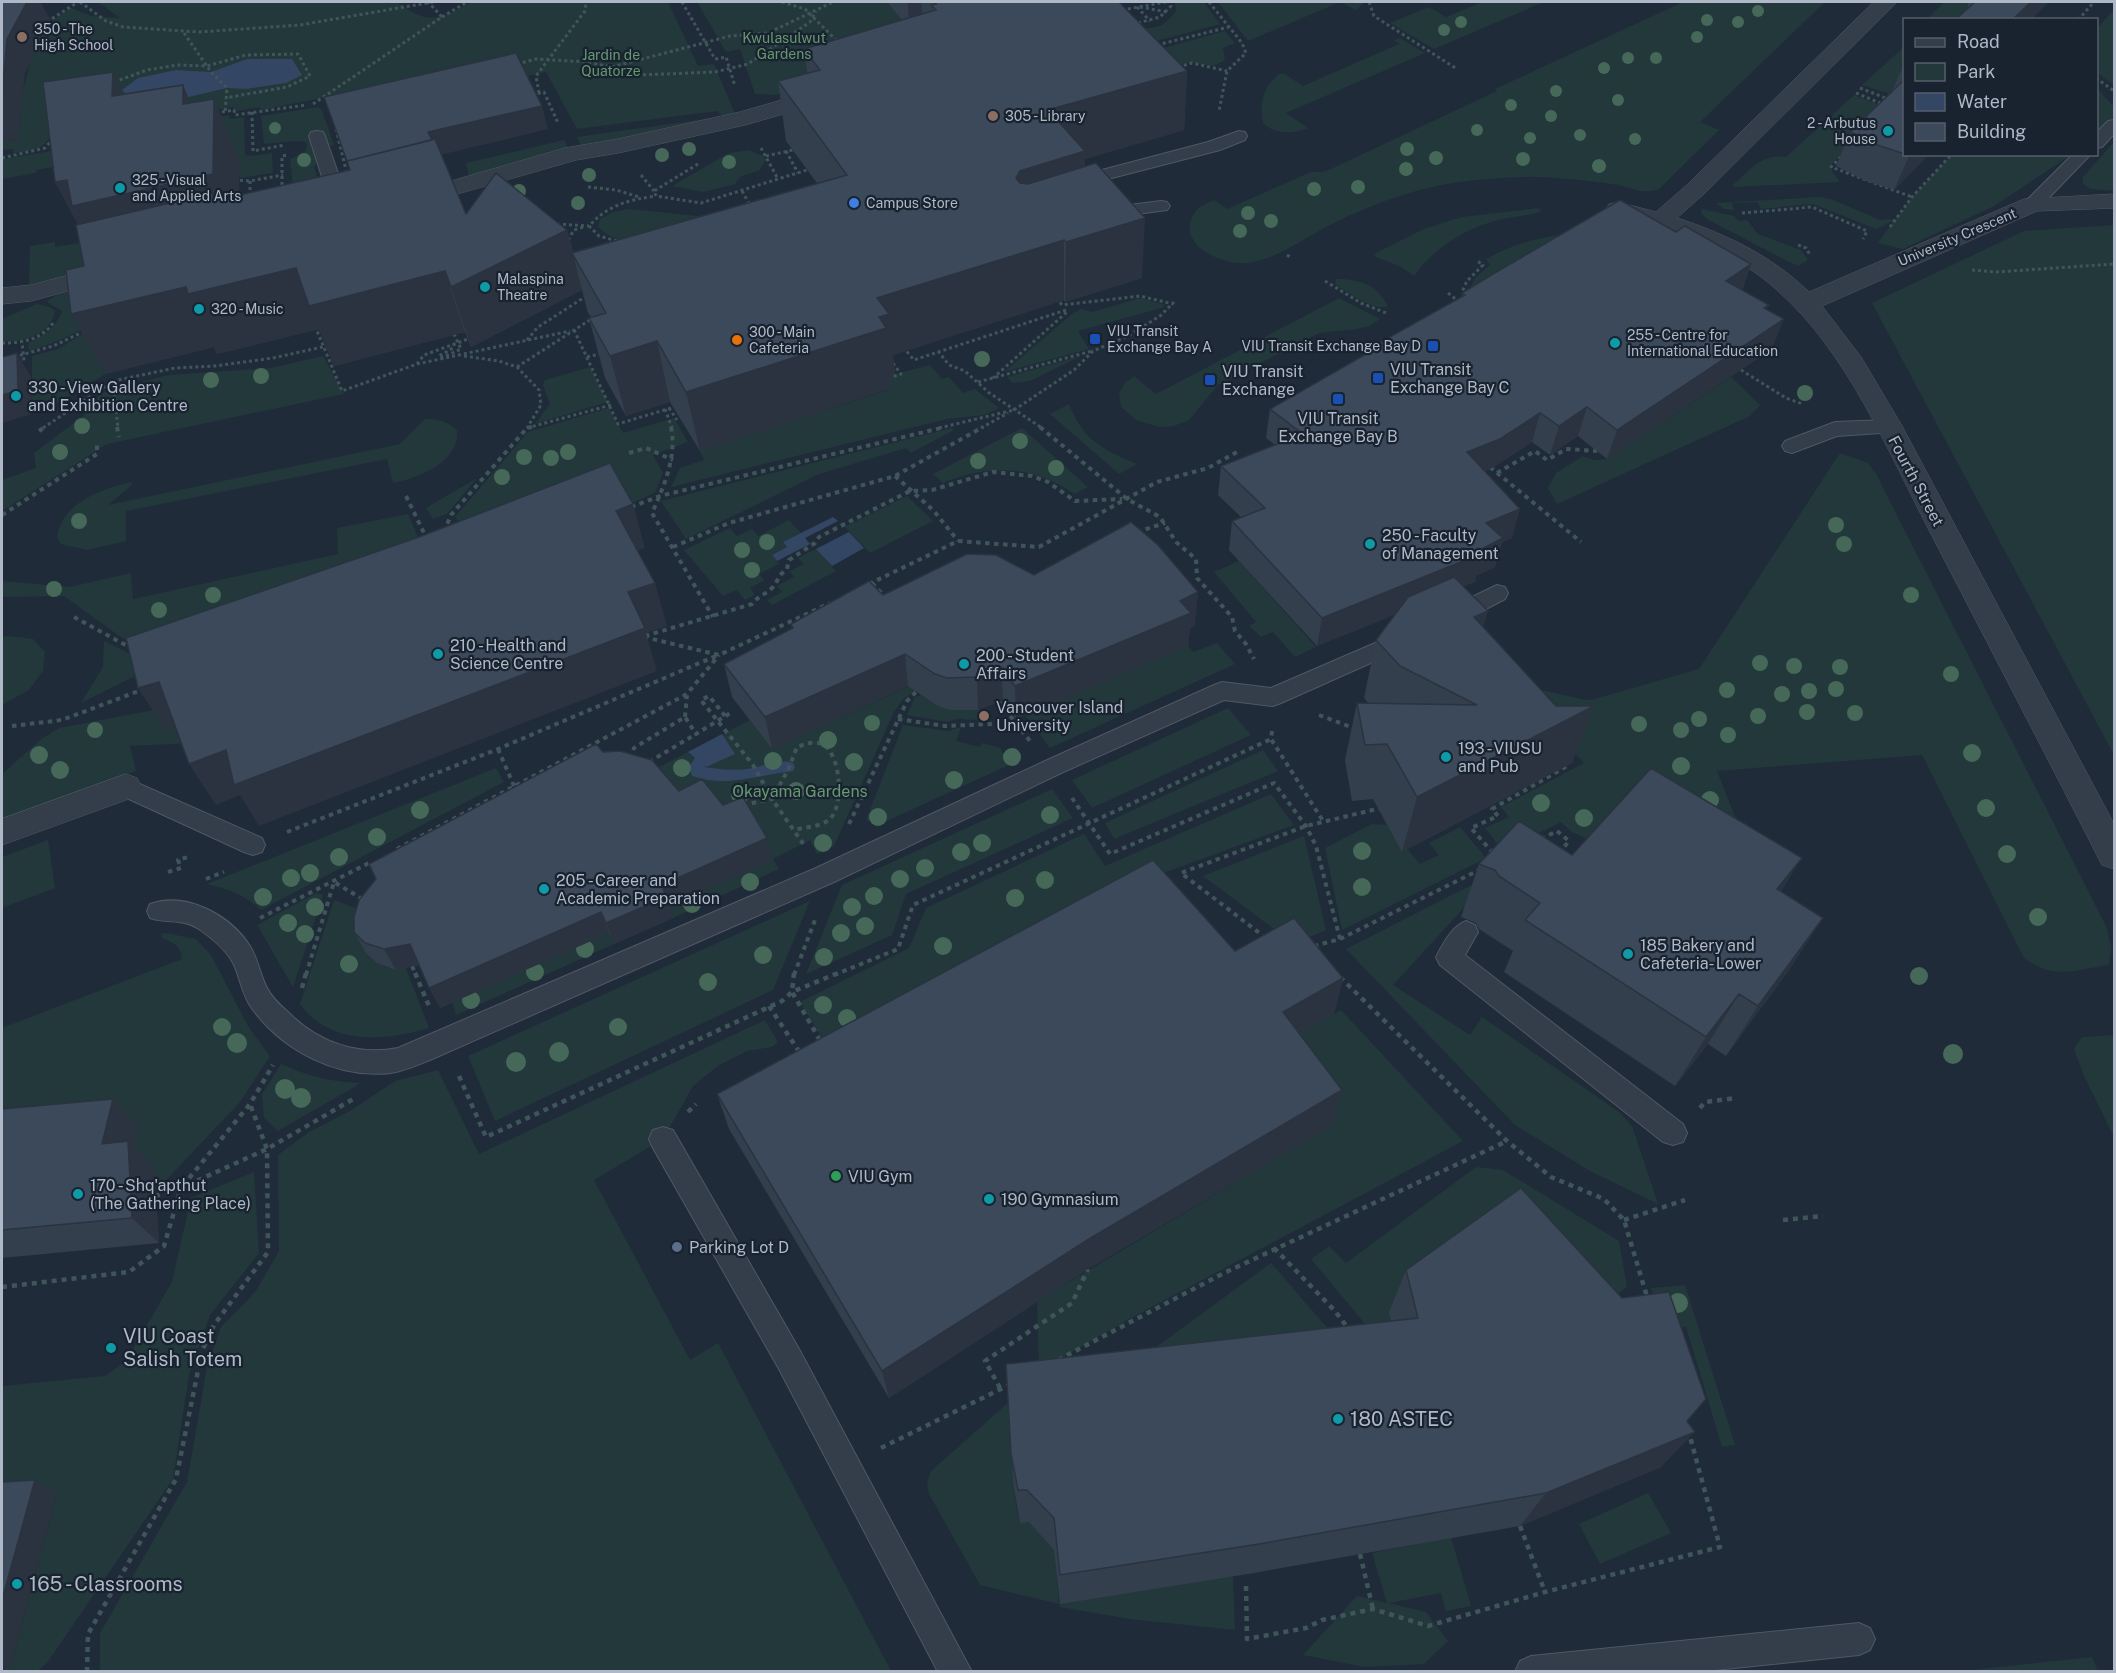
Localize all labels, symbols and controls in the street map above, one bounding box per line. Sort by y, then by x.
legend [1903,18,2098,156]
place label: 350 - The High School [34,21,113,53]
marker: 350 - The High School [15,30,29,44]
park label: Kwulasulwut Gardens [742,30,826,62]
text: Road [1957,31,2000,52]
park label: Jardin de Quatorze [581,47,641,79]
text: Park [1957,61,1995,82]
text: Water [1957,91,2007,112]
place label: 305 - Library [1005,108,1086,124]
marker: 305 - Library [986,109,1000,123]
place label: 2 - Arbutus House [1807,115,1876,147]
text: Building [1957,121,2026,142]
marker: 2 - Arbutus House [1881,124,1895,138]
place label: 325 - Visual and Applied Arts [132,172,241,204]
marker: 325 - Visual and Applied Arts [113,181,127,195]
place label: Campus Store [866,195,958,211]
marker: Campus Store [847,196,861,210]
street label: University Crescent [1895,205,2019,269]
place label: Malaspina Theatre [497,271,564,303]
marker: Malaspina Theatre [478,280,492,294]
place label: 320 - Music [211,301,284,317]
marker: 320 - Music [192,302,206,316]
place label: VIU Transit Exchange Bay A [1107,323,1212,355]
place label: 300 - Main Cafeteria [749,324,815,356]
place label: 255 - Centre for International Education [1627,327,1778,359]
marker: VIU Transit Exchange Bay A [1088,332,1102,346]
marker: 300 - Main Cafeteria [730,333,744,347]
marker: 255 - Centre for International Education [1608,336,1622,350]
place label: VIU Transit Exchange Bay D [1242,338,1421,354]
marker: VIU Transit Exchange Bay D [1426,339,1440,353]
place label: VIU Transit Exchange Bay C [1390,360,1510,397]
place label: VIU Transit Exchange [1222,362,1304,399]
marker: VIU Transit Exchange Bay C [1371,371,1385,385]
marker: VIU Transit Exchange [1203,373,1217,387]
place label: 330 - View Gallery and Exhibition Centre [28,378,188,415]
marker: 330 - View Gallery and Exhibition Centre [9,389,23,403]
marker: VIU Transit Exchange Bay B [1331,392,1345,406]
place label: VIU Transit Exchange Bay B [1278,409,1398,446]
street label: Fourth Street [1884,432,1948,530]
place label: 250 - Faculty of Management [1382,526,1499,563]
marker: 250 - Faculty of Management [1363,537,1377,551]
place label: 210 - Health and Science Centre [450,636,566,673]
place label: 200 - Student Affairs [976,646,1074,683]
marker: 210 - Health and Science Centre [431,647,445,661]
marker: 200 - Student Affairs [957,657,971,671]
place label: Vancouver Island University [996,698,1123,735]
marker: Vancouver Island University [977,709,991,723]
place label: 193 - VIUSU and Pub [1458,739,1542,776]
marker: 193 - VIUSU and Pub [1439,750,1453,764]
park label: Okayama Gardens [732,782,868,801]
place label: 205 - Career and Academic Preparation [556,871,720,908]
marker: 205 - Career and Academic Preparation [537,882,551,896]
place label: 185 Bakery and Cafeteria- Lower [1640,936,1761,973]
marker: 185 Bakery and Cafeteria- Lower [1621,947,1635,961]
place label: VIU Gym [848,1167,912,1186]
marker: VIU Gym [829,1169,843,1183]
place label: 170 - Shq'apthut (The Gathering Place) [90,1176,251,1213]
marker: 170 - Shq'apthut (The Gathering Place) [71,1187,85,1201]
place label: 190 Gymnasium [1001,1190,1118,1209]
marker: 190 Gymnasium [982,1192,996,1206]
place label: Parking Lot D [689,1238,789,1257]
marker: Parking Lot D [670,1240,684,1254]
place label: VIU Coast Salish Totem [123,1324,242,1371]
marker: VIU Coast Salish Totem [104,1341,118,1355]
place label: 180 ASTEC [1350,1407,1453,1431]
marker: 180 ASTEC [1331,1412,1345,1426]
place label: 165 - Classrooms [29,1572,183,1596]
marker: 165 - Classrooms [10,1577,24,1591]

